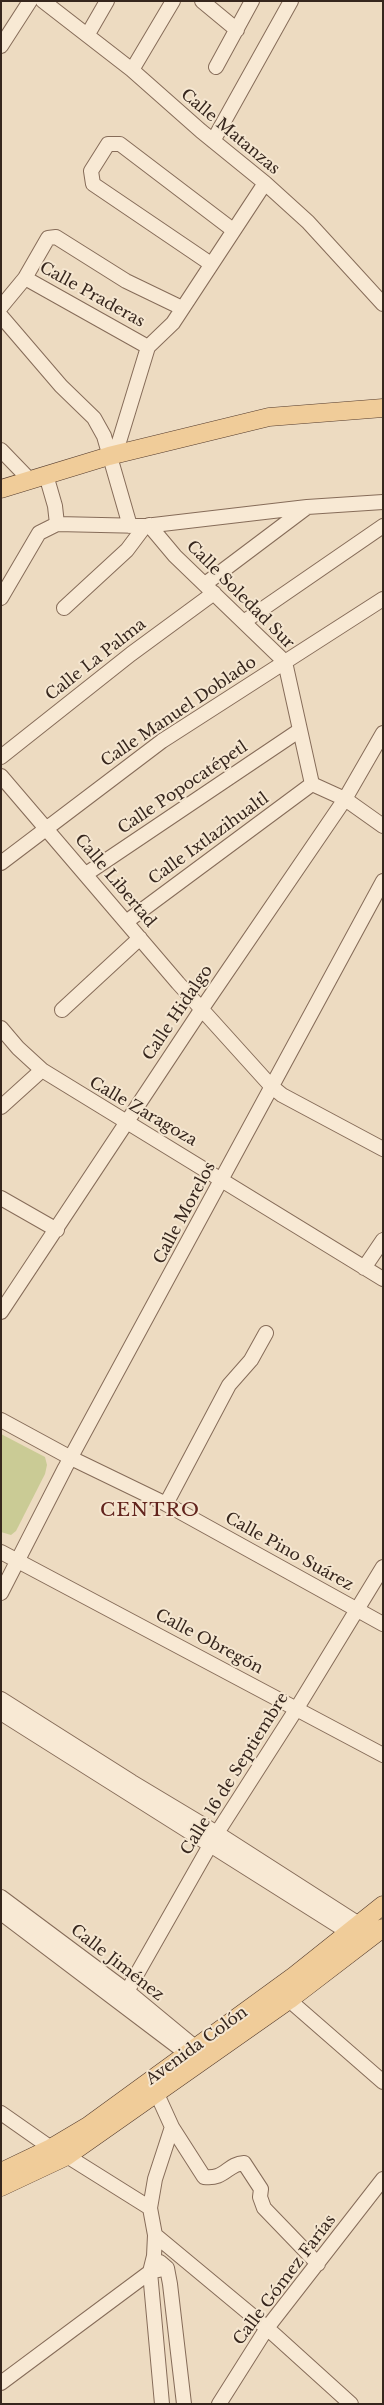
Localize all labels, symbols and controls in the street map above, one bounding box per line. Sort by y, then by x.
street label: Calle Matanzas [177,85,283,179]
street label: Calle Praderas [36,258,148,332]
street label: Calle Soledad Sur [182,537,298,653]
street label: Calle La Palma [42,615,150,705]
street label: Calle Manuel Doblado [98,653,260,771]
street label: Calle Popocatépetl [115,738,251,838]
street label: Calle Ixtlazihualtl [145,789,273,889]
street label: Calle Libertad [70,830,160,932]
street label: Calle Hidalgo [139,962,217,1064]
street label: Calle Zaragoza [86,1073,200,1151]
street label: Calle Morelos [150,1159,220,1267]
district label: CENTRO [99,1500,201,1522]
street label: Calle Pino Suárez [221,1509,357,1595]
street label: Calle Obregón [152,1606,266,1678]
street label: Calle 16 de Septiembre [177,1689,293,1859]
street label: Calle Jiménez [67,1921,167,2005]
street label: Avenida Colón [143,2003,251,2089]
street label: Calle Gómez Farías [230,2211,340,2349]

